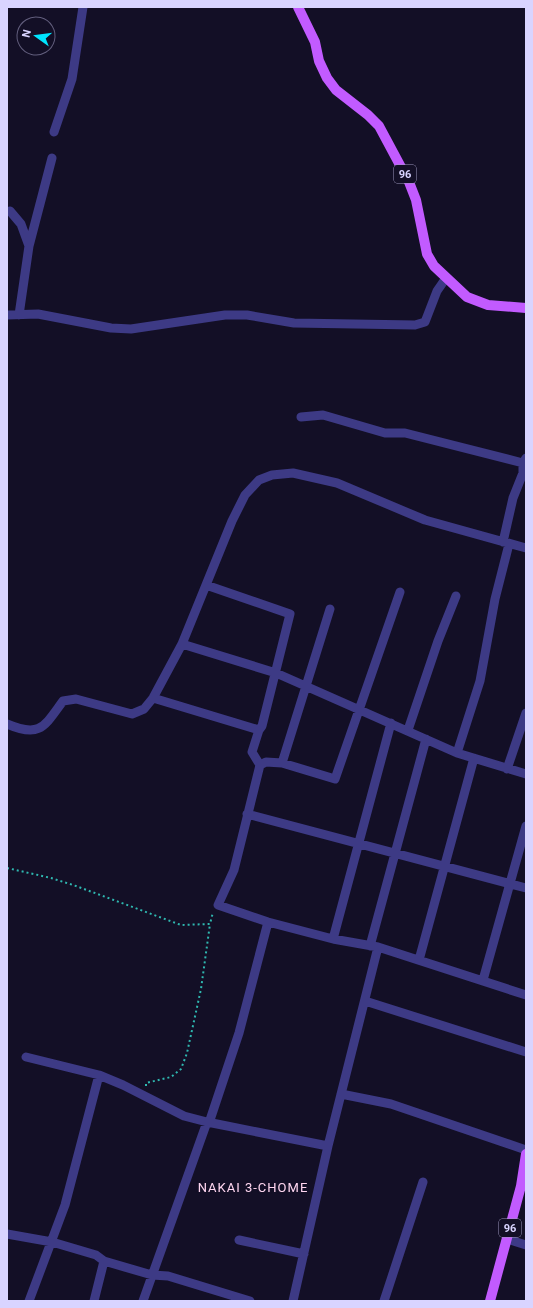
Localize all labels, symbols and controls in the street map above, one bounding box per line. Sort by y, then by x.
north arrow [16,16,56,56]
text: N [20,28,34,39]
road number: 96 [394,165,416,183]
district label: NAKAI 3-CHOME [198,1180,308,1195]
road number: 96 [499,1219,521,1237]

